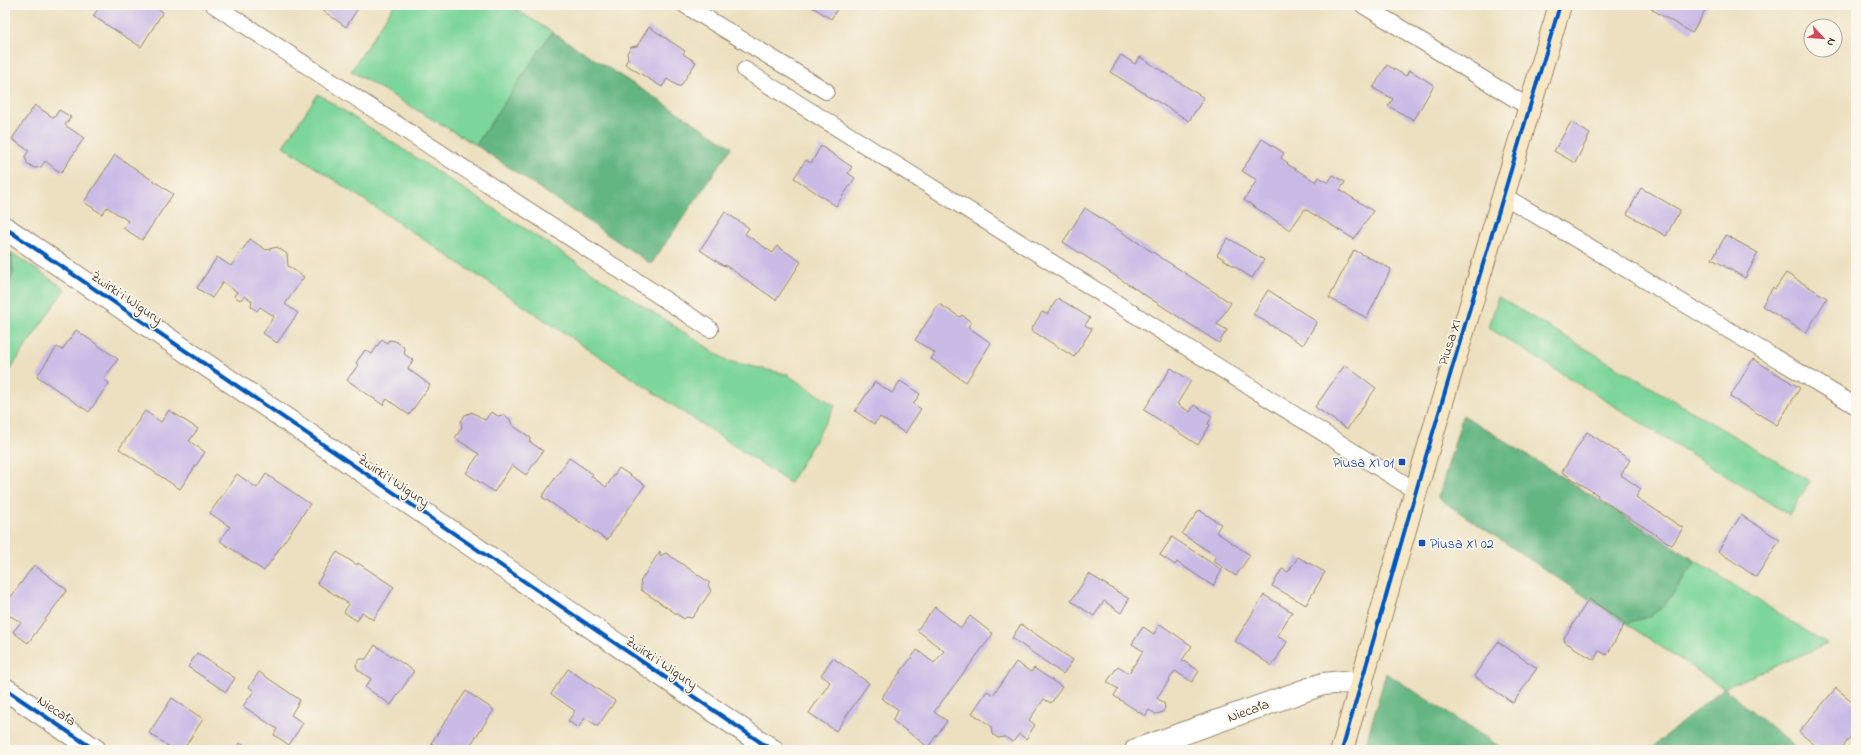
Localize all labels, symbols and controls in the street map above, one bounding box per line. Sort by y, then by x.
north arrow [1803,18,1843,58]
text: N [1822,35,1840,49]
street label: Żwirki i Wigury [85,266,166,331]
street label: Piusa XI [1433,317,1467,368]
street label: Żwirki i Wigury [352,449,433,514]
place label: Piusa XI 01 [1333,453,1395,474]
marker: Piusa XI 01 [1397,457,1407,467]
place label: Piusa XI 02 [1430,534,1494,555]
marker: Piusa XI 02 [1417,538,1427,548]
street label: Żwirki i Wigury [620,631,701,696]
street label: Niecała [33,691,80,732]
street label: Niecała [1225,694,1272,729]

